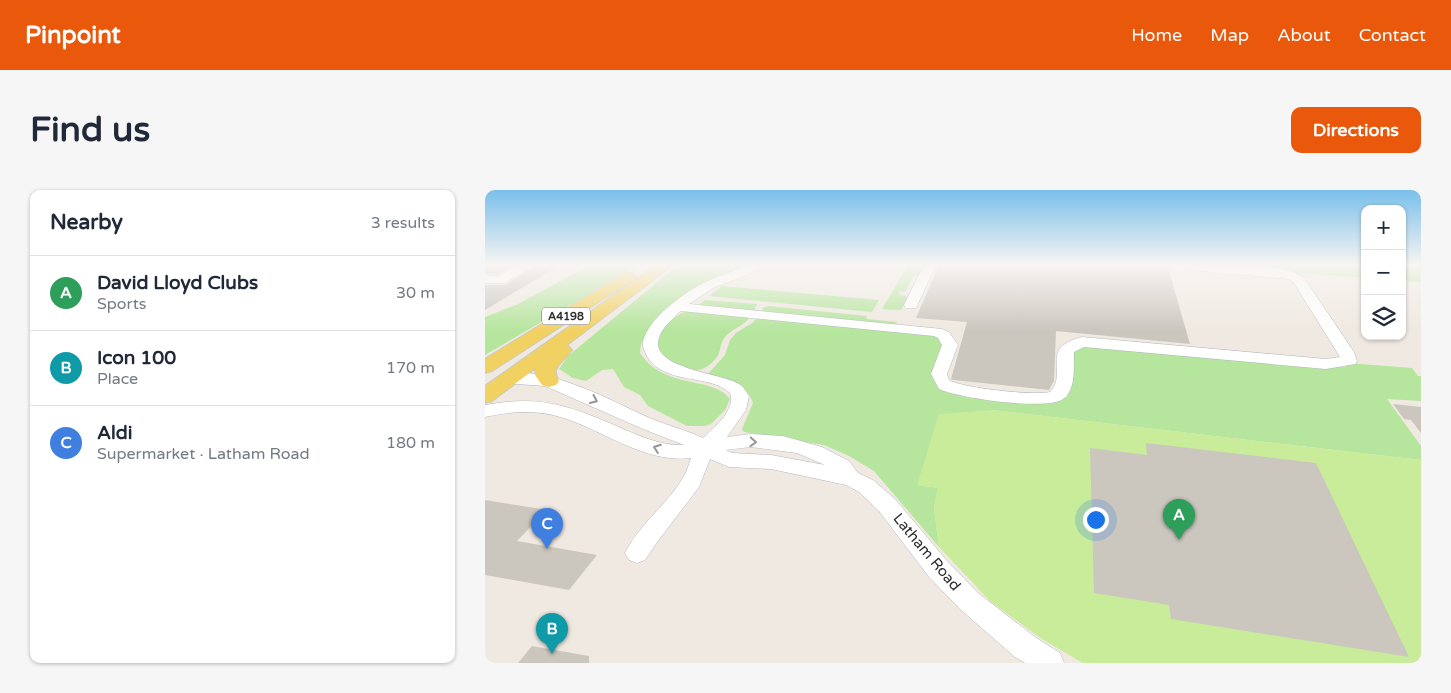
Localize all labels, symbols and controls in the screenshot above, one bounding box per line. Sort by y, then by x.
text: Pinpoint [25,21,121,50]
text: Home [1131,24,1182,46]
text: Map [1210,24,1249,46]
text: About [1277,24,1331,46]
text: Contact [1359,24,1426,46]
button: Directions [1291,107,1421,153]
text: Find us [30,109,150,151]
map controls [1361,205,1406,340]
button: + [1361,205,1406,250]
text: Nearby [50,210,123,235]
text: 3 results [371,213,435,233]
button: − [1361,250,1406,295]
text: David Lloyd Clubs [97,272,258,294]
text: A [60,283,72,303]
text: 30 m [396,283,435,303]
text: Sports [97,294,146,314]
button: layers [1361,295,1406,340]
road number: A4198 [542,308,590,324]
text: Icon 100 [97,347,176,369]
text: B [60,358,72,378]
text: 170 m [386,358,435,378]
text: Place [97,369,138,389]
one-way arrow [589,394,598,404]
text: Aldi [97,422,133,444]
text: C [60,433,72,453]
text: 180 m [386,433,435,453]
one-way arrow [749,436,757,447]
text: Supermarket · Latham Road [97,444,310,464]
one-way arrow [653,444,662,454]
pin: A [1163,499,1195,540]
your location [1083,507,1109,533]
pin: C [531,508,563,549]
street label: Latham Road [889,510,965,594]
pin: B [536,613,568,654]

